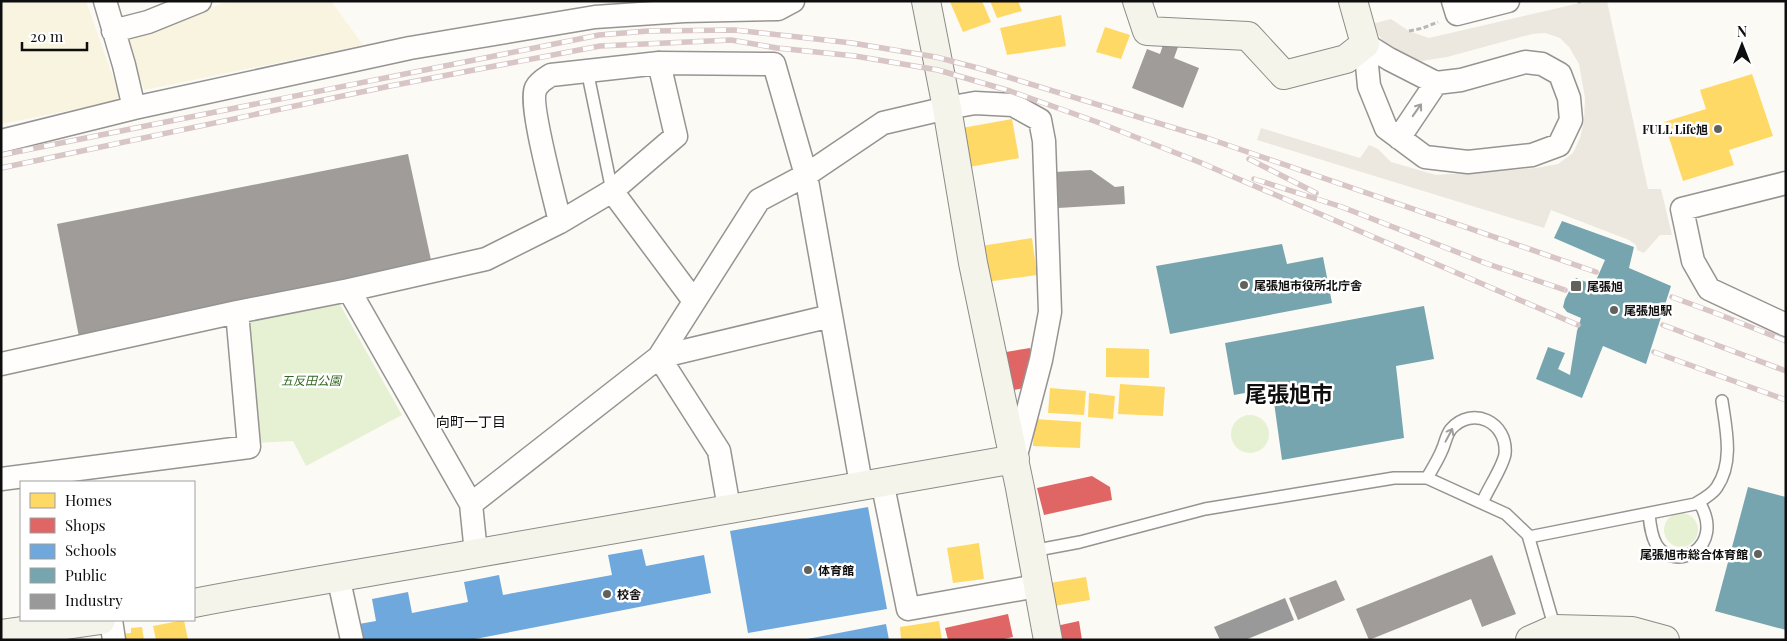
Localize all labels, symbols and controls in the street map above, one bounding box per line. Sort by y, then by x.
scale bar [22,20,88,52]
north arrow [1717,20,1767,70]
text: N [1737,22,1747,41]
text: 20 m [30,26,64,46]
one-way arrow [1412,103,1423,117]
place label: FULL Life旭 [1642,121,1708,137]
marker: FULL Life旭 [1712,123,1724,135]
place label: 尾張旭市役所北庁舎 [1254,277,1362,293]
place label: 尾張旭 [1587,278,1623,294]
marker: 尾張旭市役所北庁舎 [1238,279,1250,291]
marker: 尾張旭 [1569,279,1583,293]
place label: 尾張旭駅 [1624,302,1672,318]
marker: 尾張旭駅 [1608,304,1620,316]
park label: 五反田公園 [281,372,343,388]
district label: 尾張旭市 [1245,378,1333,408]
district label: 向町一丁目 [436,412,506,431]
one-way arrow [1444,427,1454,442]
legend [20,481,195,621]
text: Homes [65,490,112,510]
text: Shops [65,515,106,535]
text: Schools [65,540,117,560]
place label: 尾張旭市総合体育館 [1640,546,1748,562]
marker: 尾張旭市総合体育館 [1752,548,1764,560]
place label: 体育館 [818,562,854,578]
marker: 体育館 [802,564,814,576]
text: Public [65,565,107,585]
place label: 校舎 [617,586,641,602]
marker: 校舎 [601,588,613,600]
text: Industry [65,590,123,610]

